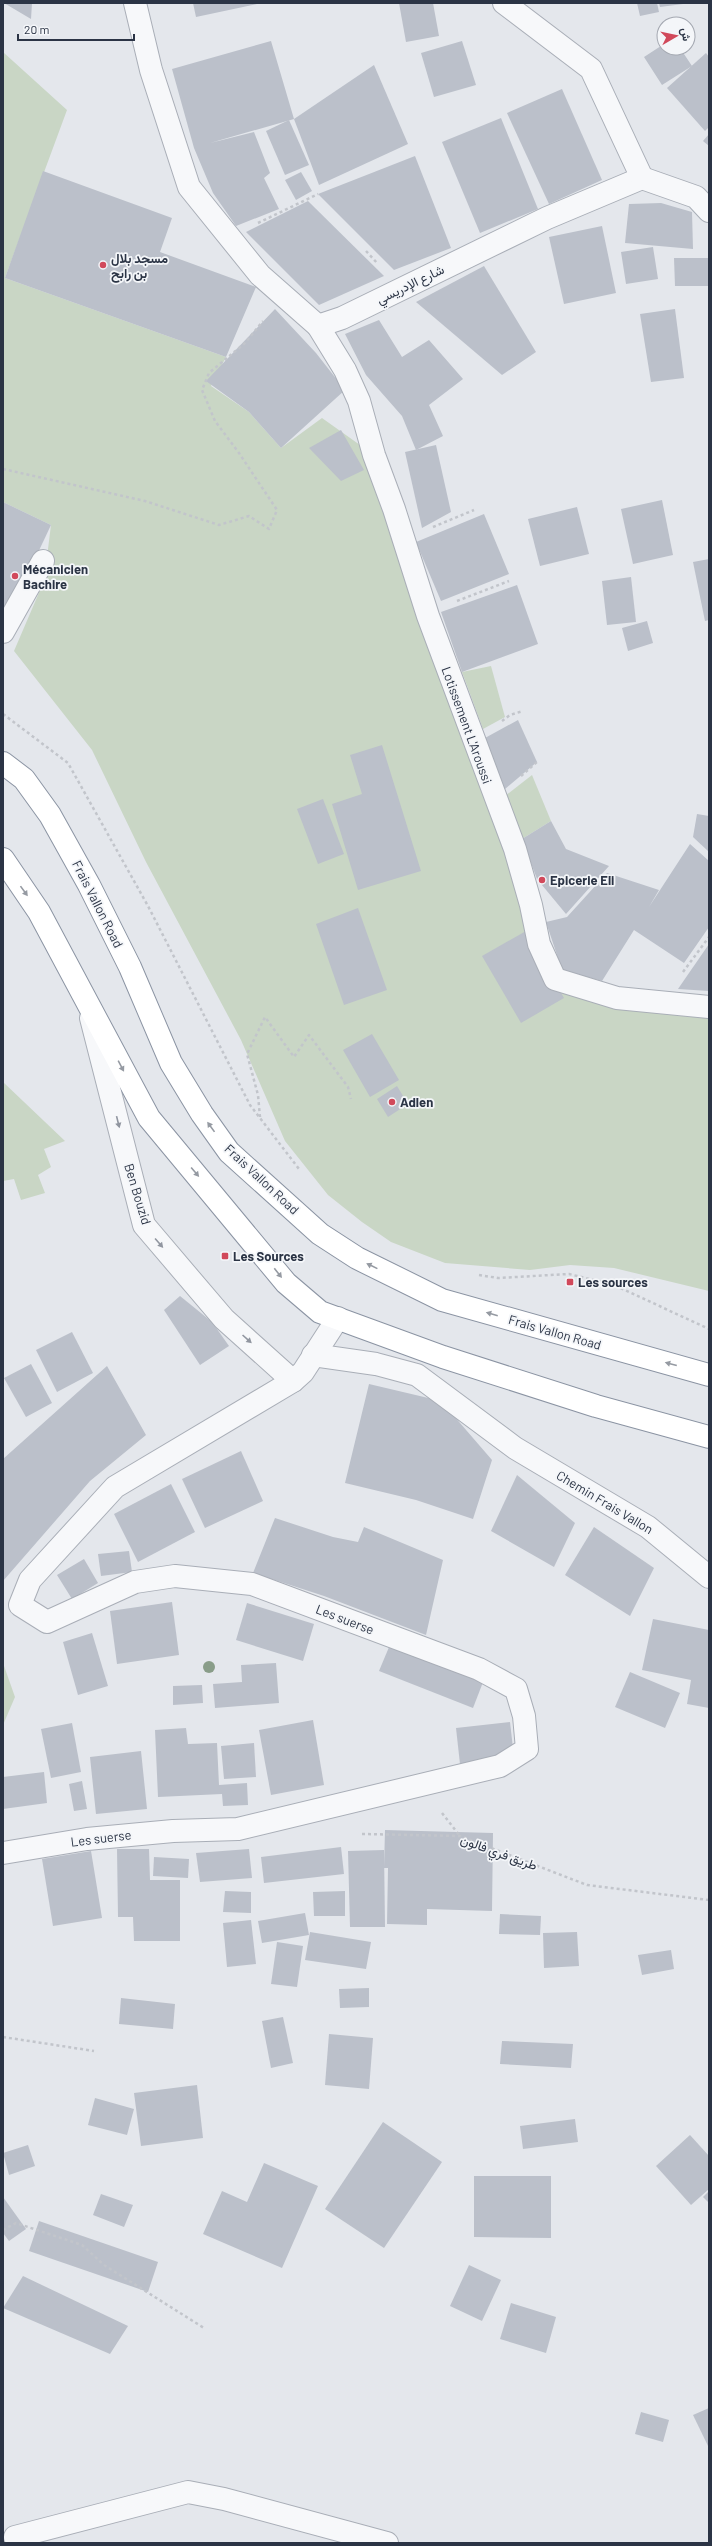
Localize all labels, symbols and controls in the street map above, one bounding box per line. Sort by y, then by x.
scale bar [18,16,134,42]
north arrow [656,16,696,56]
text: 20 m [24,22,50,36]
text: ش [678,27,694,42]
place label: مسجد بلال بن رابح [111,250,168,283]
marker: مسجد بلال بن رابح [98,260,108,270]
street label: شارع الإدريسي [374,261,448,310]
place label: Mécanicien Bachire [23,561,88,592]
marker: Mécanicien Bachire [10,571,20,581]
street label: Lotissement L'Aroussi [438,664,496,786]
street label: Frais Vallon Road [69,858,127,950]
place label: Epicerie Eli [550,872,614,888]
marker: Epicerie Eli [537,875,547,885]
one-way arrow [20,886,28,897]
one-way arrow [118,1060,125,1072]
place label: Adlen [400,1094,433,1110]
marker: Adlen [387,1097,397,1107]
one-way arrow [115,1116,121,1128]
one-way arrow [207,1122,215,1133]
street label: Frais Vallon Road [221,1140,303,1218]
street label: Ben Bouzid [121,1161,155,1227]
one-way arrow [191,1167,200,1178]
one-way arrow [155,1238,164,1248]
place label: Les Sources [233,1248,304,1264]
marker: Les Sources [220,1251,230,1261]
one-way arrow [366,1263,378,1269]
one-way arrow [273,1267,282,1278]
place label: Les sources [578,1274,648,1290]
marker: Les sources [565,1277,575,1287]
one-way arrow [486,1311,498,1317]
street label: Frais Vallon Road [507,1311,603,1353]
one-way arrow [242,1334,251,1343]
one-way arrow [665,1361,677,1367]
street label: Chemin Frais Vallon [554,1467,656,1537]
street label: Les suerse [314,1601,376,1637]
street label: Les suerse [70,1826,132,1850]
street label: طريق فري فالون [457,1831,540,1876]

